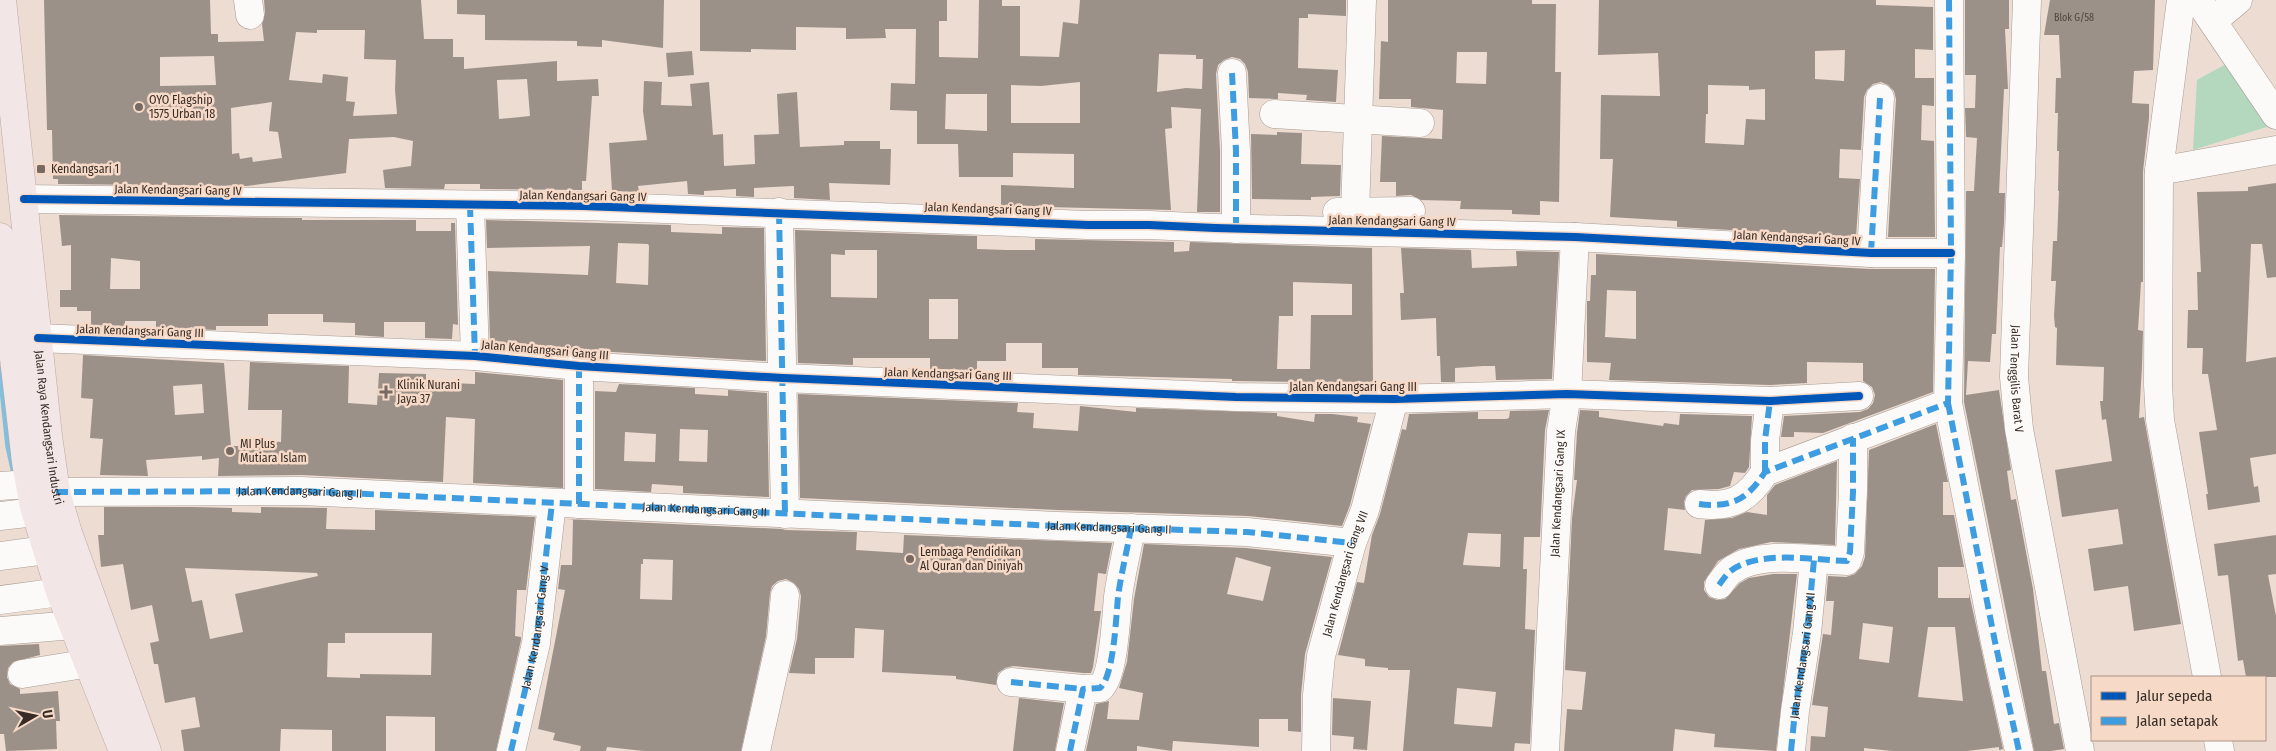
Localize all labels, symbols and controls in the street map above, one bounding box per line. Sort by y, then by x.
house number: Blok G/58 [2054,12,2094,24]
place label: OYO Flagship 1575 Urban 18 [149,93,215,121]
marker: OYO Flagship 1575 Urban 18 [133,101,145,113]
place label: Kendangsari 1 [51,162,119,176]
marker: Kendangsari 1 [35,163,47,175]
street label: Jalan Kendangsari Gang IV [114,182,243,198]
street label: Jalan Kendangsari Gang IV [519,188,648,204]
street label: Jalan Kendangsari Gang IV [924,200,1053,218]
street label: Jalan Kendangsari Gang IV [1328,213,1457,229]
street label: Jalan Kendangsari Gang IV [1733,228,1862,248]
street label: Jalan Kendangsari Gang III [76,322,204,340]
street label: Jalan Tenggilis Barat V [2007,325,2027,435]
street label: Jalan Kendangsari Gang III [481,337,609,363]
street label: Jalan Raya Kendangsari Industri [32,350,66,506]
street label: Jalan Kendangsari Gang III [884,365,1012,383]
place label: Klinik Nurani Jaya 37 [397,378,460,406]
street label: Jalan Kendangsari Gang III [1289,380,1417,394]
marker: Klinik Nurani Jaya 37 [379,385,393,399]
street label: Jalan Kendangsari Gang IX [1548,429,1568,557]
place label: MI Plus Mutiara Islam [240,437,307,465]
marker: MI Plus Mutiara Islam [224,445,236,457]
street label: Jalan Kendangsari Gang II [238,484,363,501]
street label: Jalan Kendangsari Gang II [642,500,767,520]
street label: Jalan Kendangsari Gang VII [1320,509,1371,638]
street label: Jalan Kendangsari Gang II [1046,519,1172,537]
place label: Lembaga Pendidikan Al Quran dan Diniyah [920,545,1023,573]
marker: Lembaga Pendidikan Al Quran dan Diniyah [904,553,916,565]
street label: Jalan Kendangsari Gang V [519,564,552,691]
street label: Jalan Kendangsari Gang XI [1787,592,1818,720]
legend [2091,676,2266,741]
text: Jalur sepeda [2136,687,2212,705]
north arrow [10,691,60,741]
text: U [38,709,56,719]
text: Jalan setapak [2136,712,2218,730]

